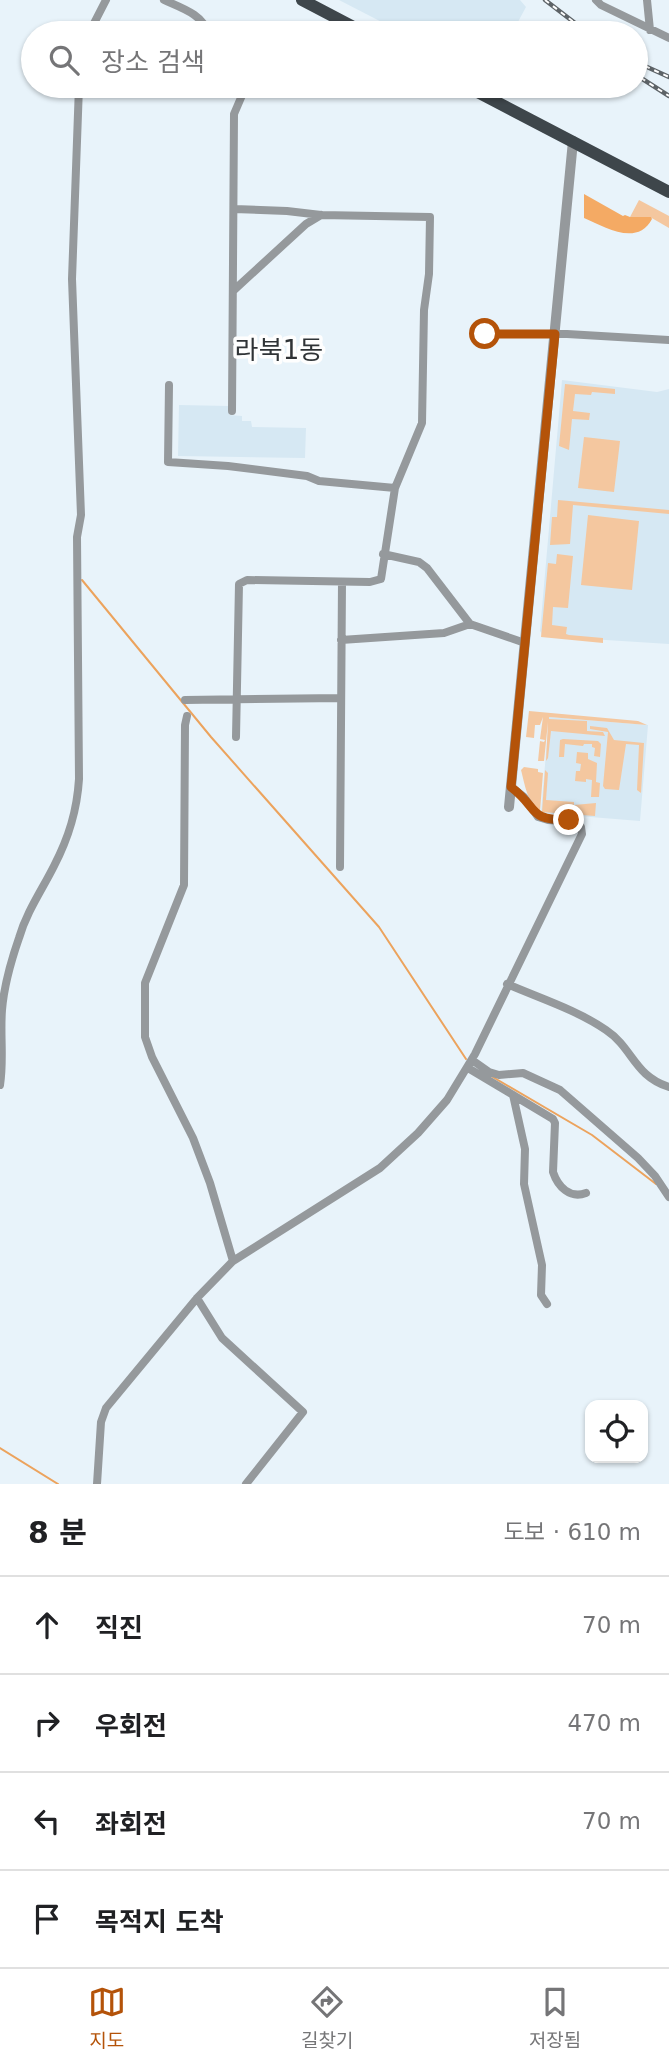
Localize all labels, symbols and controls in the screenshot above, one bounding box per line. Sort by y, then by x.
search box [21,21,648,98]
icon: search [45,41,83,79]
text: 장소 검색 [101,47,205,77]
route start [469,318,500,349]
district label: 라북1동 [235,335,323,365]
route end [553,804,584,835]
map controls [585,1400,648,1463]
button: locate [585,1400,648,1463]
text: 8 분 [28,1515,87,1550]
text: 도보 · 610 m [503,1519,641,1545]
icon: ahead [28,1606,66,1644]
text: 70 m [582,1612,641,1638]
text: 직진 [95,1613,143,1643]
icon: right [28,1704,66,1742]
text: 470 m [567,1710,641,1736]
text: 우회전 [95,1711,167,1741]
icon: left [28,1802,66,1840]
text: 70 m [582,1808,641,1834]
text: 좌회전 [95,1809,167,1839]
icon: arrive [28,1900,66,1938]
text: 목적지 도착 [95,1907,224,1937]
tab: 지도 [88,1983,126,2052]
tab: 길찾기 [301,1983,353,2052]
tab: 저장됨 [529,1983,581,2052]

